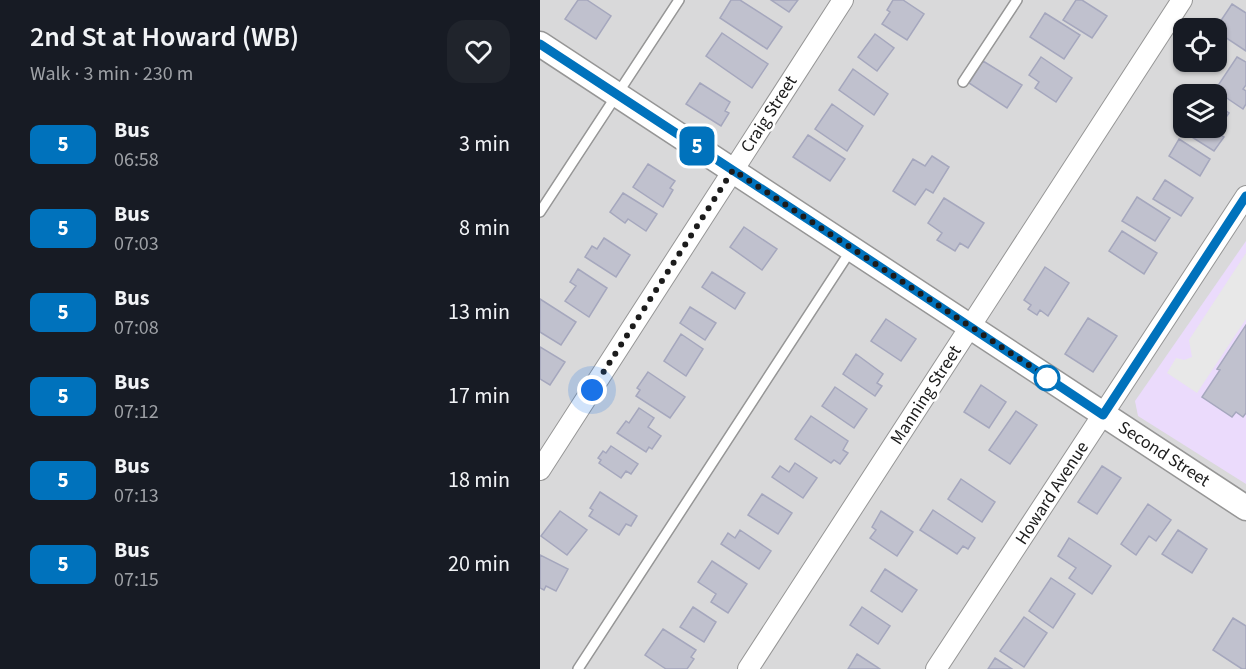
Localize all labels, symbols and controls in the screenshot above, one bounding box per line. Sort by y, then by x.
text: 2nd St at Howard (WB) [30,17,299,57]
map controls [1173,18,1227,138]
button: locate [1173,18,1227,72]
button: heart [447,20,510,83]
text: Walk · 3 min · 230 m [30,60,193,88]
street label: Craig Street [735,71,803,157]
button: layers [1173,84,1227,138]
text: Bus [114,114,150,146]
line badge: 5 [678,126,716,166]
text: 3 min [459,128,510,160]
text: 5 [57,129,69,159]
text: 5 [691,131,703,161]
text: 06:58 [114,146,159,174]
text: Bus [114,198,150,230]
text: 8 min [459,212,510,244]
text: 5 [57,213,69,243]
text: 07:03 [114,230,159,258]
text: Bus [114,282,150,314]
text: 13 min [448,296,510,328]
text: 5 [57,297,69,327]
text: 07:08 [114,314,159,342]
street label: Manning Street [884,340,968,450]
unlabelled marker [1034,365,1060,391]
text: Bus [114,366,150,398]
your location [577,375,607,405]
text: 17 min [448,380,510,412]
text: 5 [57,381,69,411]
text: 07:12 [114,398,159,426]
street label: Second Street [1113,415,1215,493]
street label: Howard Avenue [1009,436,1095,549]
text: Bus [114,450,150,482]
text: 18 min [448,464,510,496]
text: 5 [57,465,69,495]
text: 07:13 [114,482,159,510]
text: Bus [114,534,150,566]
text: 20 min [448,548,510,580]
text: 5 [57,549,69,579]
text: 07:15 [114,566,159,594]

